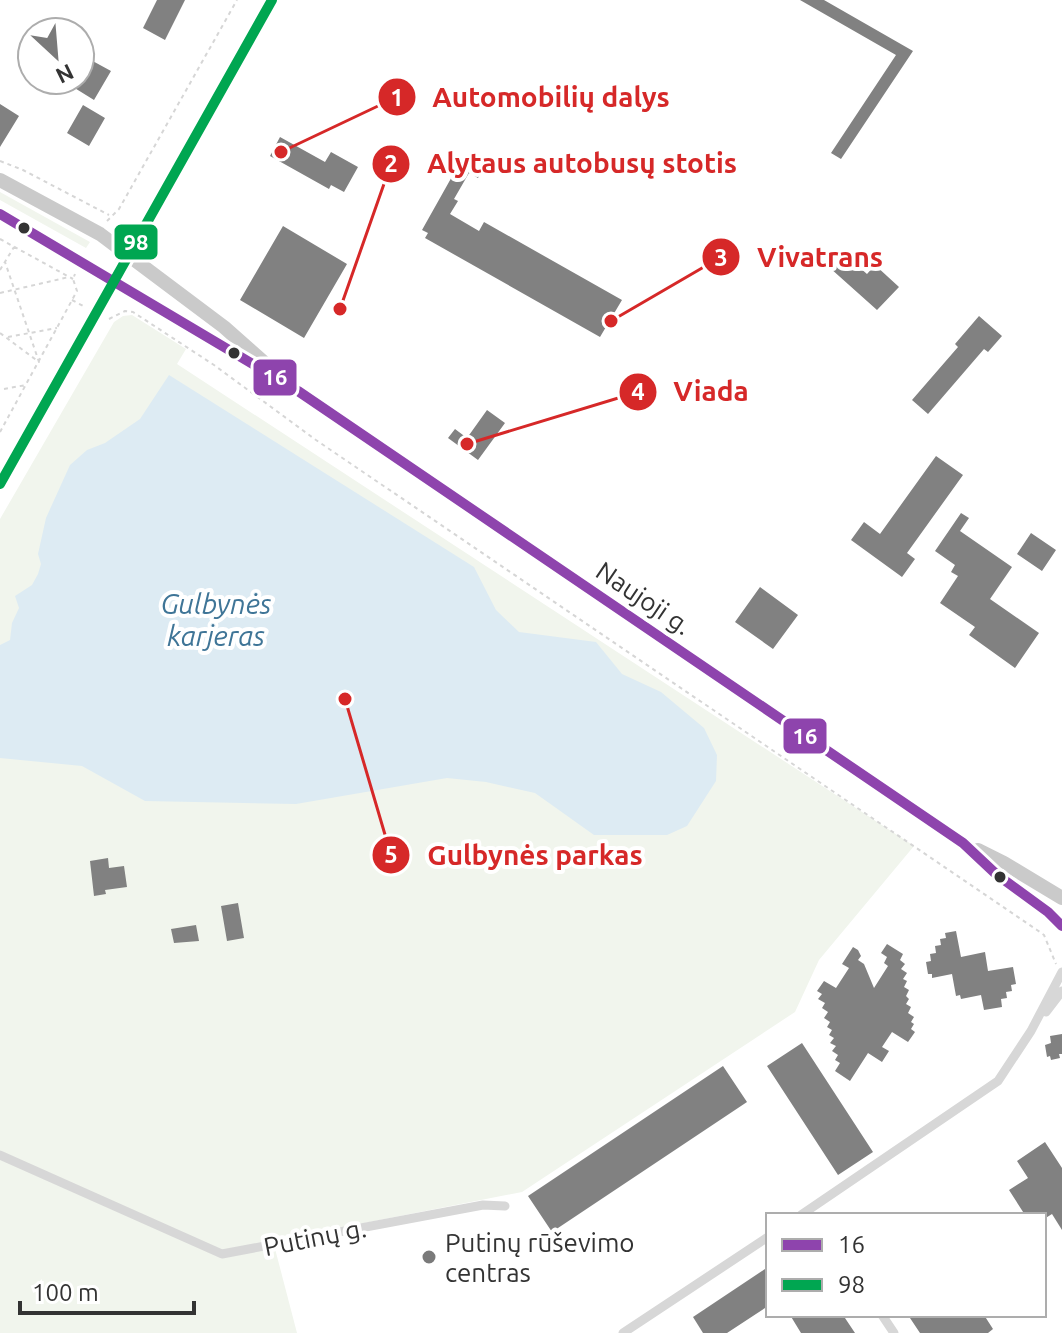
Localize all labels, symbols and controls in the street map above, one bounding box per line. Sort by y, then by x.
north arrow [16,16,96,96]
text: N [52,60,78,89]
callout: Automobilių dalys [377,71,686,123]
text: Automobilių dalys [432,81,670,113]
text: 1 [390,84,404,111]
callout: Alytaus autobusų stotis [371,138,753,190]
text: Alytaus autobusų stotis [427,147,737,179]
text: 2 [384,150,398,177]
unlabelled marker [16,220,32,236]
line badge: 98 [113,223,159,261]
text: 98 [124,229,148,254]
callout: Vivatrans [701,231,899,283]
text: Vivatrans [757,241,883,272]
text: 3 [714,244,728,271]
unlabelled marker [226,345,242,361]
line badge: 16 [252,358,298,397]
text: 16 [263,364,287,389]
callout: Viada [618,366,765,418]
text: Viada [673,375,749,406]
text: 4 [631,378,645,405]
street label: Naujoji g. [591,556,697,640]
water label: Gulbynės karjeras [160,588,272,651]
line badge: 16 [782,717,828,755]
text: 16 [793,723,817,748]
callout: Gulbynės parkas [371,829,659,881]
text: Gulbynės parkas [427,839,643,870]
text: 5 [384,841,398,868]
unlabelled marker [992,869,1008,885]
street label: Putinų g. [261,1213,369,1261]
legend [766,1213,1046,1317]
place label: Putinų rūševimo centras [445,1228,635,1287]
text: 16 [838,1231,865,1258]
marker: Putinų rūševimo centras [420,1248,438,1266]
scale bar [20,1265,194,1315]
text: 98 [838,1271,865,1298]
text: 100 m [32,1279,99,1306]

